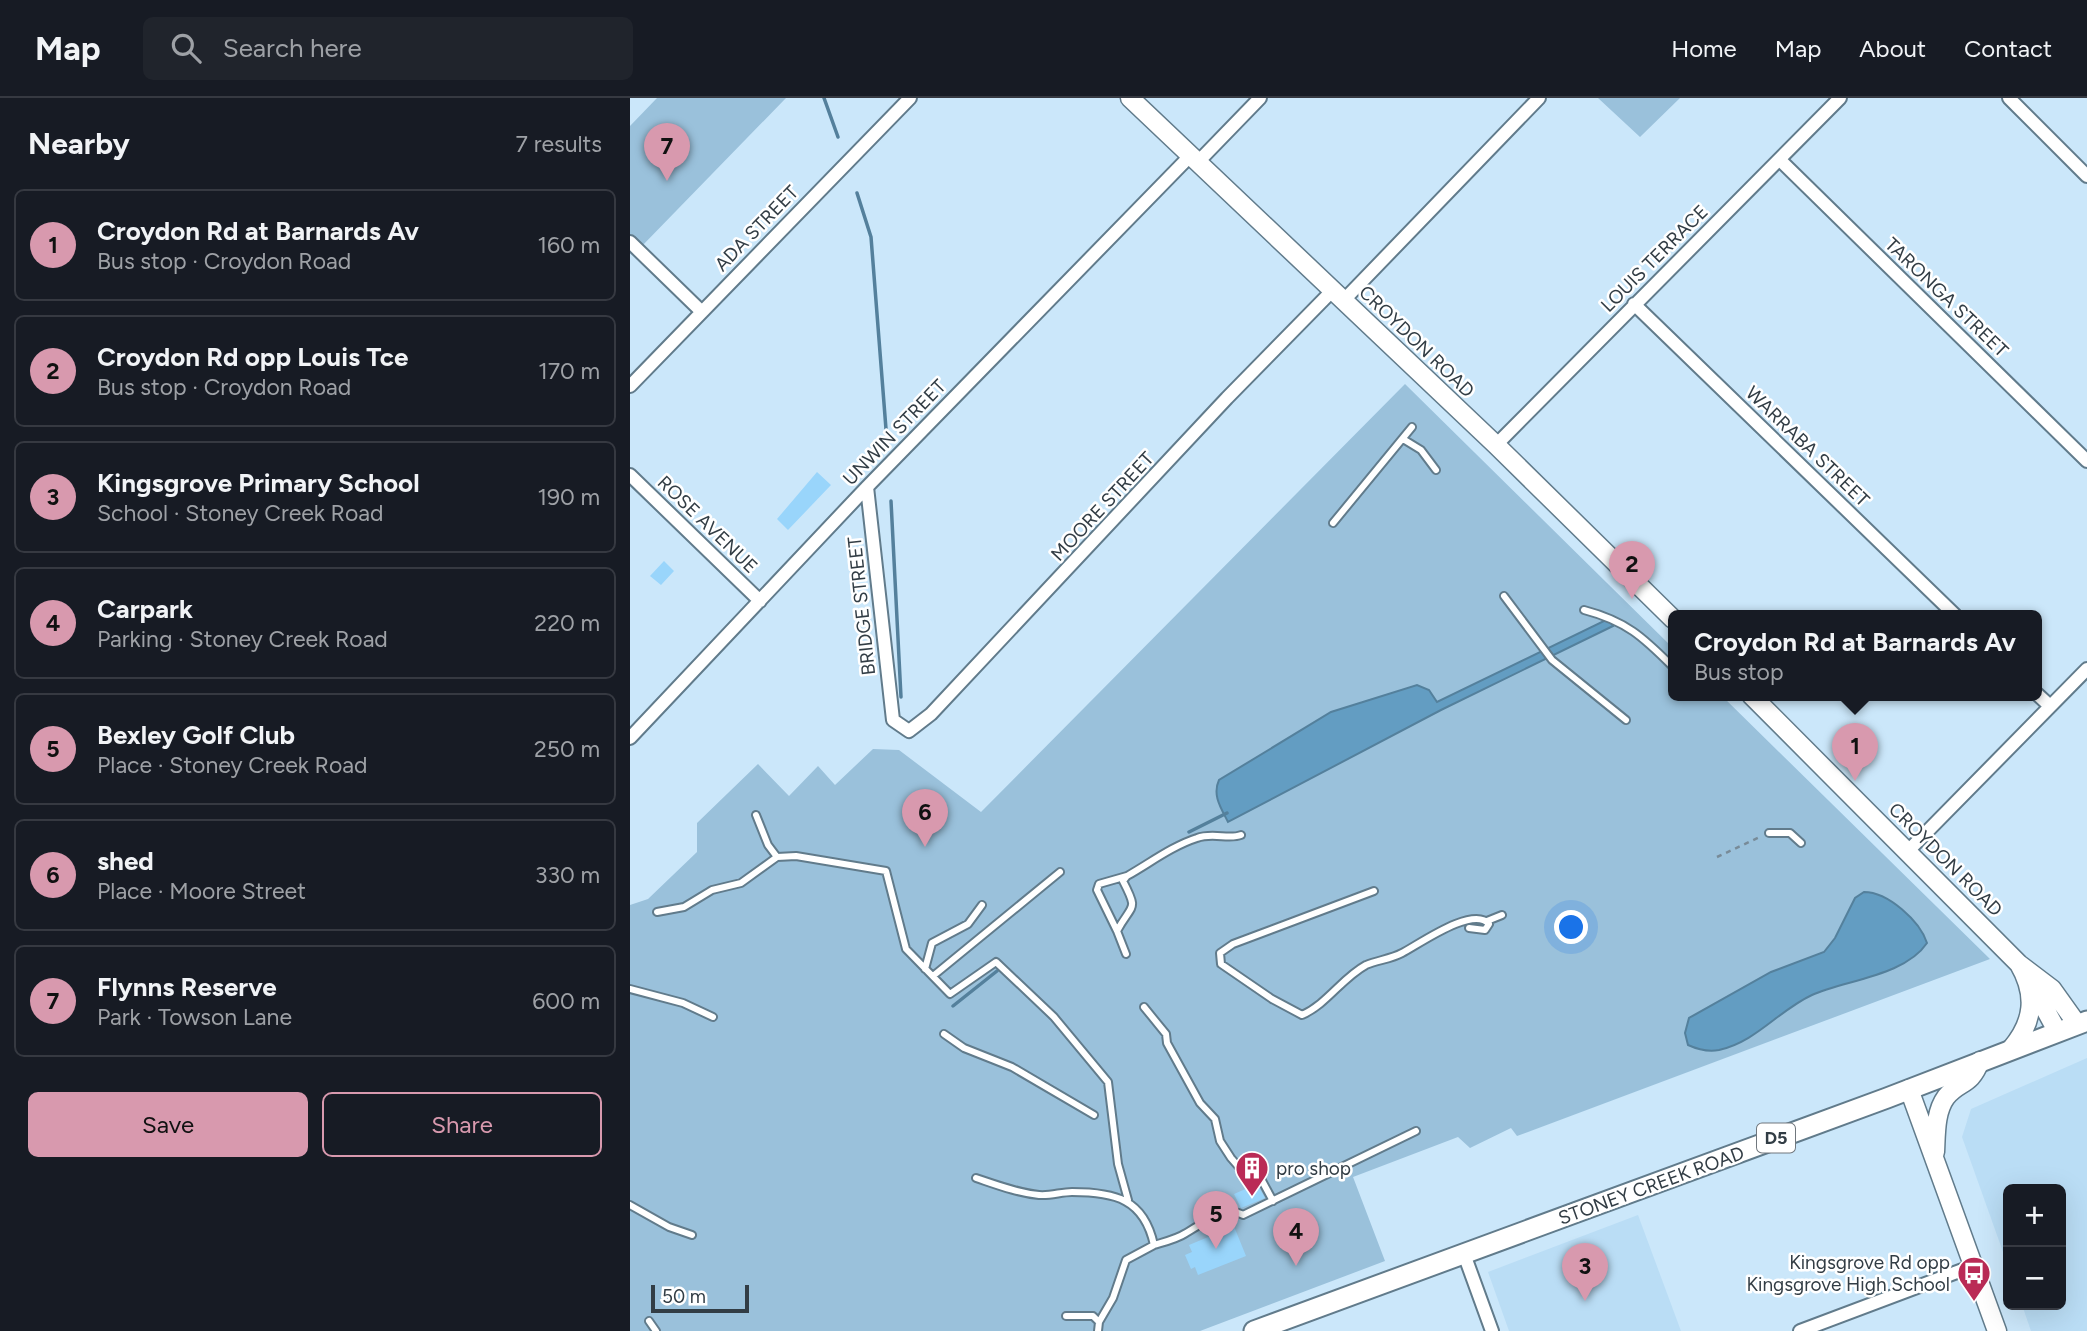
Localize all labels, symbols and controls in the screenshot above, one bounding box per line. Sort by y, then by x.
search box [143,17,633,80]
text: Map [35,29,101,68]
icon: search [167,29,205,67]
text: Search here [223,32,362,64]
text: Home [1671,34,1737,63]
text: Map [1775,34,1821,63]
text: About [1859,34,1926,63]
text: Contact [1964,34,2052,63]
pin: 7 [644,123,690,181]
text: Nearby [28,125,130,162]
text: 7 results [516,130,602,158]
street label: ADA STREET [710,180,803,276]
street label: LOUIS TERRACE [1596,200,1713,317]
text: Croydon Rd at Barnards Av [97,215,419,247]
text: 1 [48,231,58,259]
text: 160 m [537,231,600,259]
street label: TARONGA STREET [1880,233,2013,362]
text: Bus stop · Croydon Road [97,247,351,275]
street label: CROYDON ROAD [1354,280,1479,402]
text: Croydon Rd opp Louis Tce [97,341,408,373]
text: 2 [46,357,60,385]
text: 170 m [538,357,600,385]
text: Bus stop · Croydon Road [97,373,351,401]
street label: UNWIN STREET [838,374,951,490]
street label: WARRABA STREET [1741,381,1875,512]
street label: MOORE STREET [1046,447,1159,566]
text: Kingsgrove Primary School [97,467,420,499]
street label: ROSE AVENUE [653,471,762,578]
text: 3 [47,483,59,511]
text: 190 m [537,483,600,511]
text: School · Stoney Creek Road [97,499,384,527]
street label: BRIDGE STREET [843,535,880,676]
pin: 2 [1609,541,1655,599]
text: Carpark [97,593,193,625]
text: 4 [46,609,60,637]
text: 220 m [534,609,600,637]
popup [1668,610,2042,701]
text: Parking · Stoney Creek Road [97,625,388,653]
text: Croydon Rd at Barnards Av [1694,626,2016,658]
text: Bus stop [1694,658,1784,686]
text: Bexley Golf Club [97,719,295,751]
pin: 1 [1832,723,1878,781]
text: 5 [46,735,60,763]
text: 250 m [534,735,600,763]
text: Place · Stoney Creek Road [97,751,368,779]
pin: 6 [902,789,948,847]
street label: CROYDON ROAD [1884,798,2007,921]
text: shed [97,845,154,877]
text: 6 [46,861,60,889]
text: 330 m [535,861,600,889]
text: Place · Moore Street [97,877,306,905]
your location [1554,910,1588,944]
text: Flynns Reserve [97,971,277,1003]
text: 7 [47,987,59,1015]
text: 600 m [532,987,600,1015]
text: Park · Towson Lane [97,1003,292,1031]
button: Save [28,1092,308,1157]
button: Share [322,1092,602,1157]
road number: D5 [1757,1124,1795,1153]
street label: STONEY CREEK ROAD [1555,1141,1747,1230]
building icon: pro shop [1233,1149,1271,1198]
place label: pro shop [1276,1157,1351,1180]
map controls [2003,1184,2066,1310]
button: + [2003,1184,2066,1247]
pin: 5 [1193,1191,1239,1249]
pin: 4 [1273,1208,1319,1266]
pin: 3 [1562,1243,1608,1301]
button: − [2003,1247,2066,1310]
place label: Kingsgrove Rd opp Kingsgrove High School [1746,1251,1950,1296]
bus stop icon: Kingsgrove Rd opp Kingsgrove High School [1955,1254,1993,1303]
scale bar [651,1282,749,1314]
text: 50 m [662,1285,706,1308]

